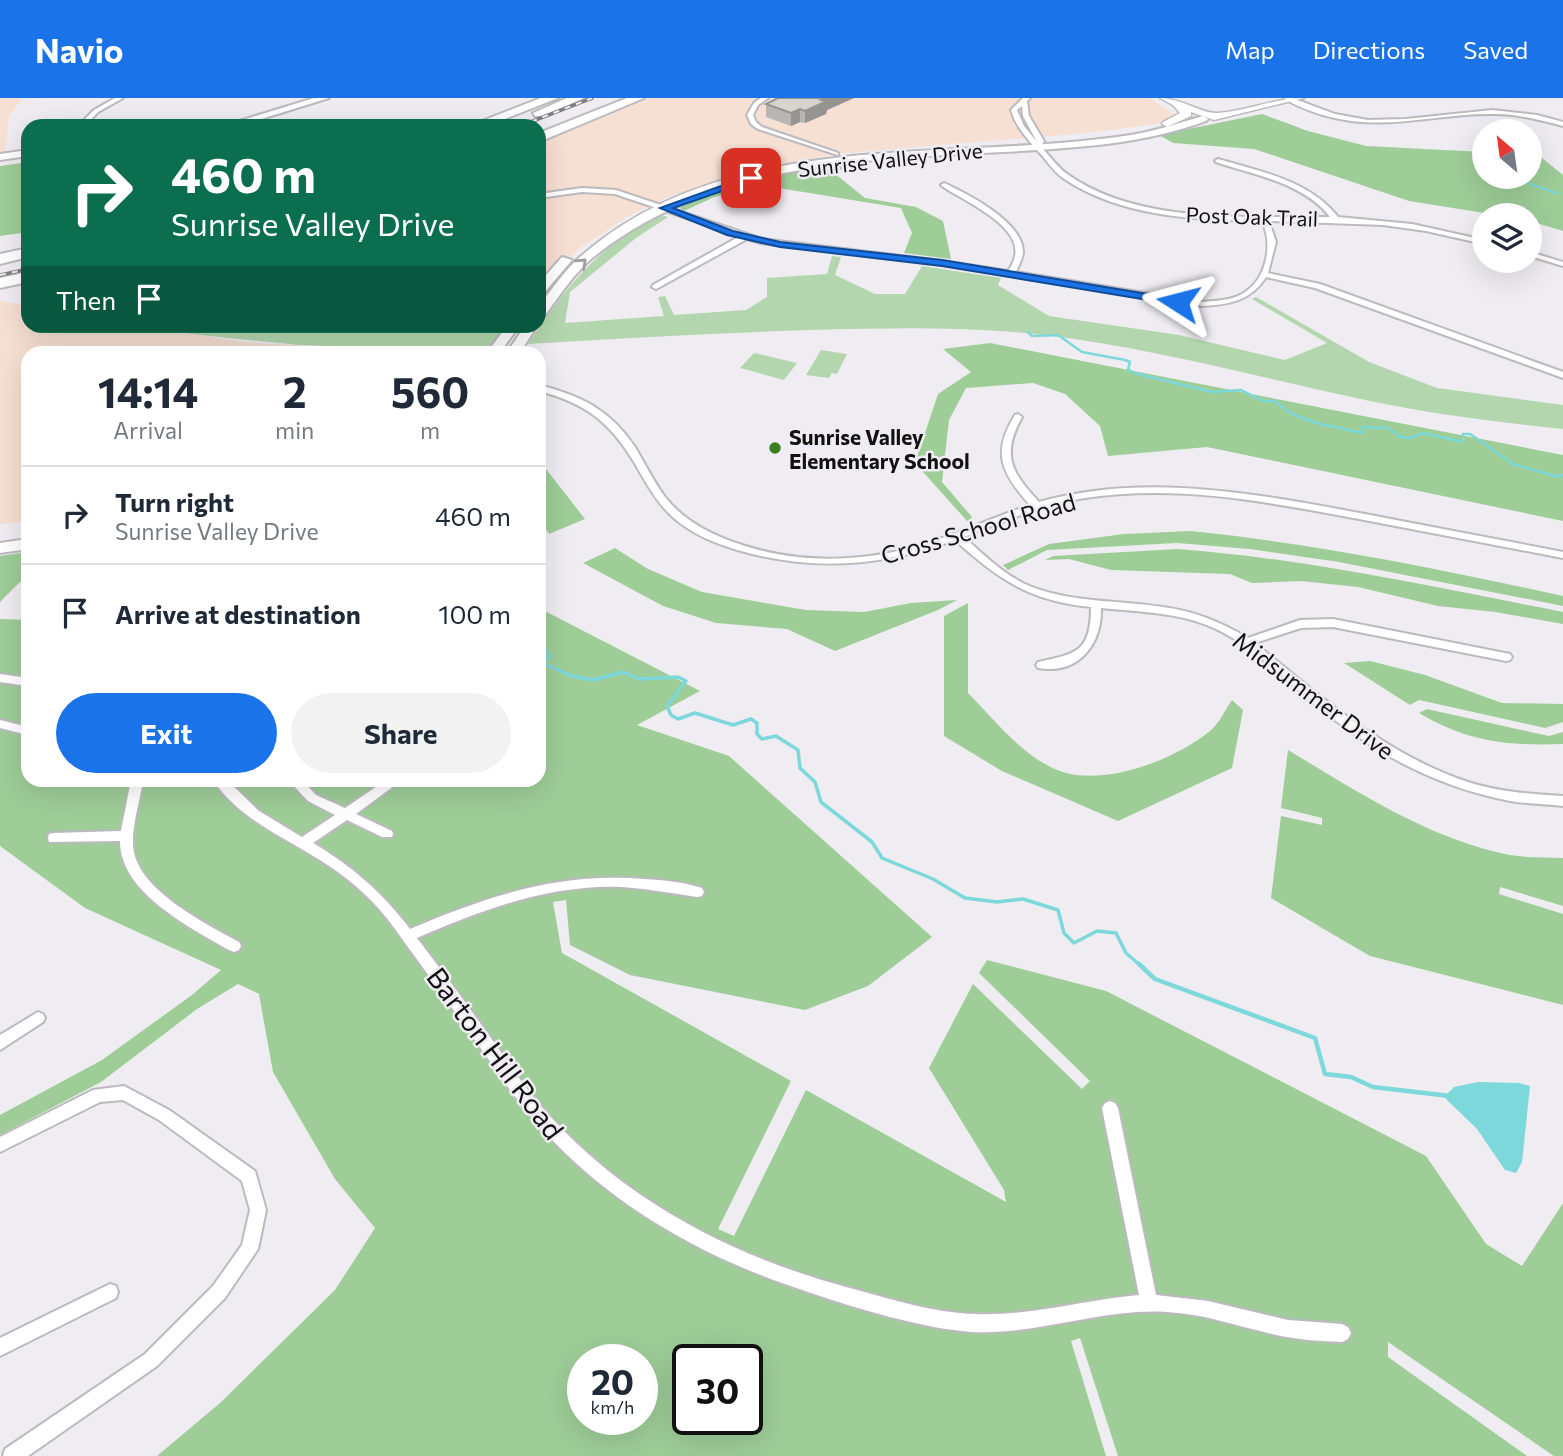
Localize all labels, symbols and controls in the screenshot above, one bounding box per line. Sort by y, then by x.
text: Navio [35,29,124,70]
text: Map [1225,35,1275,64]
text: Directions [1313,35,1425,64]
text: Saved [1463,35,1528,64]
north arrow [1472,119,1542,189]
map controls [1472,119,1542,273]
street label: Sunrise Valley Drive [796,137,984,181]
text: 460 m [171,143,316,203]
icon: right [56,147,147,238]
pin [721,148,781,208]
icon: arrive [732,159,770,197]
street label: Post Oak Trail [1185,201,1319,231]
text: Sunrise Valley Drive [171,203,454,243]
button: layers [1472,203,1542,273]
one-way arrow [574,258,587,271]
position arrow [1141,265,1215,339]
icon: arrive [130,280,168,318]
text: Then [56,284,116,315]
text: 14:14 [98,365,198,417]
text: 2 [283,365,307,417]
text: 560 [391,365,469,417]
text: Arrival [113,416,183,444]
text: min [275,416,314,444]
text: m [420,416,440,444]
place label: Sunrise Valley Elementary School [789,424,970,473]
marker: Sunrise Valley Elementary School [767,440,783,456]
text: Turn right [115,486,234,517]
street label: Cross School Road [877,486,1079,570]
icon: right [56,496,94,534]
text: 460 m [435,500,511,531]
text: Sunrise Valley Drive [115,517,319,545]
icon: arrive [56,594,94,632]
text: Arrive at destination [115,598,361,629]
text: 100 m [438,598,511,629]
street label: Midsummer Drive [1228,625,1400,765]
button: Exit [56,693,277,773]
button: Share [291,693,511,773]
street label: Barton Hill Road [420,960,572,1146]
speed limit sign: 30 [672,1344,763,1435]
text: 20 [591,1359,634,1402]
text: km/h [591,1396,634,1418]

